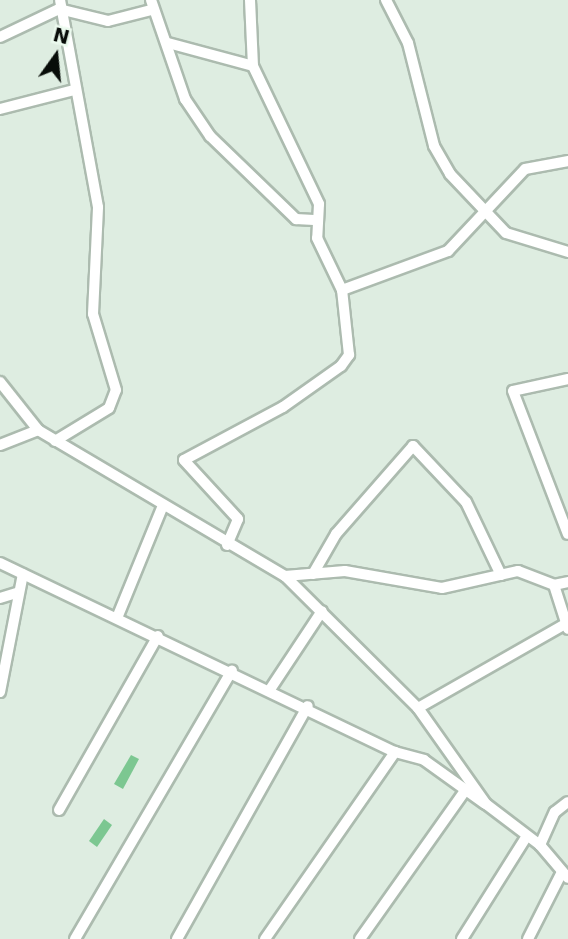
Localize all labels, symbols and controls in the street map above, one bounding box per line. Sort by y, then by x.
north arrow [21,21,91,91]
text: N [51,23,72,48]

